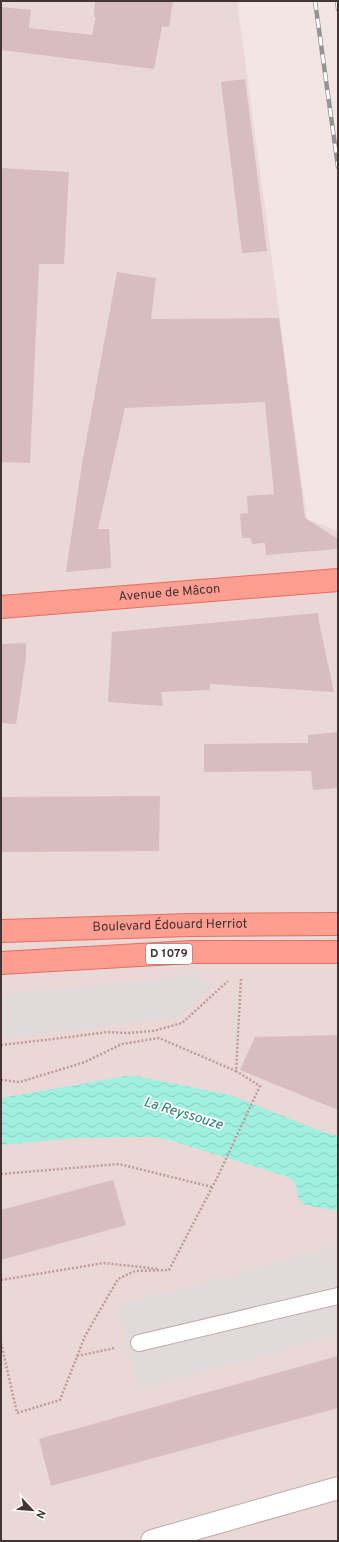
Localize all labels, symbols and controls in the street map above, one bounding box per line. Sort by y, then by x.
street label: Avenue de Mâcon [118,581,221,606]
street label: Boulevard Édouard Herriot [92,916,248,936]
road number: D 1079 [146,944,192,964]
water label: La Reyssouze [141,1094,225,1134]
north arrow [12,1490,52,1530]
text: N [32,1507,48,1521]

